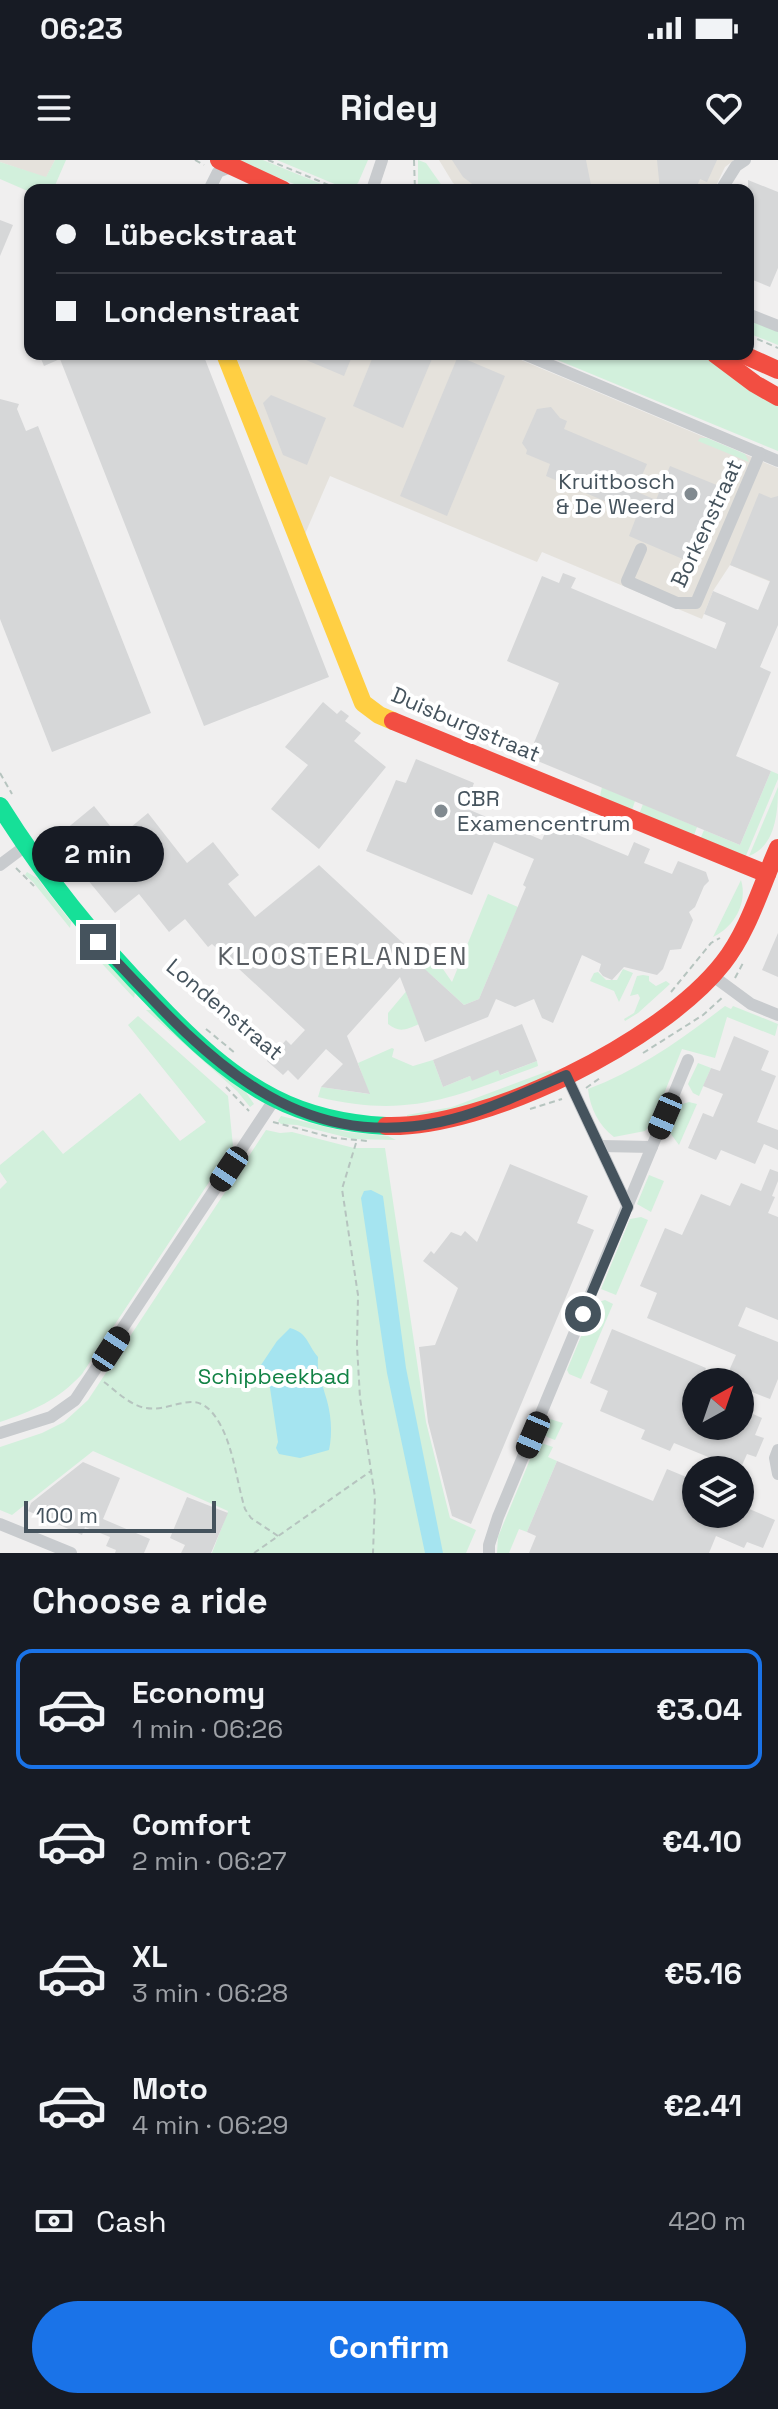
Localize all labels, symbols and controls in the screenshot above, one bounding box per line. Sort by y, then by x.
text: 06:23 [40,9,123,48]
text: Ridey [340,85,438,131]
icon: menu [32,86,76,130]
icon: heart [702,86,746,130]
text: Lübeckstraat [104,215,297,254]
text: Londenstraat [104,292,300,331]
street label: Borkenstraat [664,454,748,592]
place label: Kruitbosch & De Weerd [556,467,675,520]
marker: Kruitbosch & De Weerd [682,485,700,503]
street label: Duisburgstraat [387,680,545,768]
place label: CBR Examencentrum [457,784,630,837]
marker: CBR Examencentrum [432,802,450,820]
callout: 2 min [32,826,164,882]
text: 2 min [64,837,132,871]
route end [80,924,116,960]
district label: KLOOSTERLANDEN [218,939,468,973]
street label: Londenstraat [161,952,289,1066]
car [645,1089,685,1143]
car [206,1142,252,1196]
route start [565,1296,601,1332]
car [88,1322,134,1376]
park label: Schipbeekbad [198,1362,350,1390]
north arrow [682,1368,754,1440]
map controls [682,1368,754,1528]
car [513,1408,553,1462]
button: layers [682,1456,754,1528]
scale bar [24,1497,216,1533]
text: 100 m [36,1501,98,1529]
text: Choose a ride [32,1578,268,1624]
icon: car [36,1673,108,1745]
text: Economy [132,1673,265,1712]
text: €3.04 [656,1690,742,1729]
text: 1 min · 06:26 [132,1712,283,1746]
icon: car [36,1805,108,1877]
text: Comfort [132,1805,251,1844]
text: €4.10 [662,1822,742,1861]
text: 2 min · 06:27 [132,1844,287,1878]
icon: car [36,1937,108,2009]
text: XL [132,1937,168,1976]
text: €5.16 [664,1954,742,1993]
text: 3 min · 06:28 [132,1976,288,2010]
icon: car [36,2069,108,2141]
text: Moto [132,2069,208,2108]
text: €2.41 [663,2086,742,2125]
text: 4 min · 06:29 [132,2108,289,2142]
icon: cash [32,2199,76,2243]
text: Cash [96,2202,167,2241]
text: 420 m [668,2204,746,2238]
button: Confirm [32,2301,746,2393]

